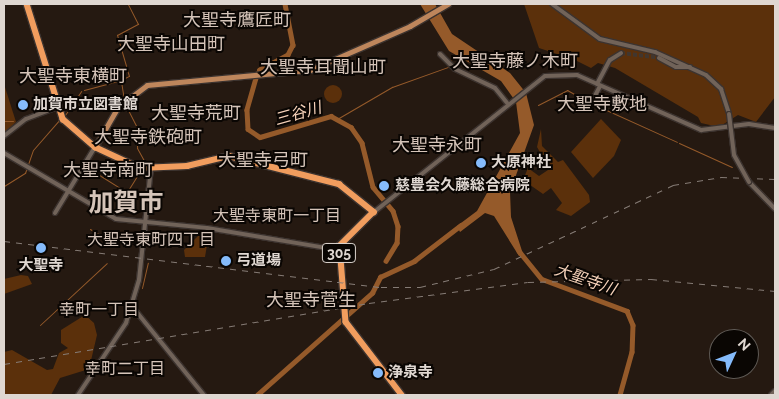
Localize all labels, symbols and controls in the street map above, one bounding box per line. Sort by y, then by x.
district label: 大聖寺鷹匠町 [183,9,291,31]
district label: 大聖寺山田町 [117,33,225,55]
district label: 大聖寺藤ノ木町 [452,50,578,72]
district label: 大聖寺耳聞山町 [260,56,386,78]
district label: 大聖寺東横町 [19,65,127,87]
district label: 大聖寺敷地 [557,93,647,115]
place label: 加賀市立図書館 [33,96,138,114]
water label: 三谷川 [272,98,324,130]
marker: 加賀市立図書館 [17,99,29,111]
district label: 大聖寺荒町 [151,102,241,124]
district label: 大聖寺鉄砲町 [94,126,202,148]
district label: 大聖寺永町 [392,134,482,156]
district label: 大聖寺弓町 [218,149,308,171]
place label: 大原神社 [491,154,551,172]
marker: 大原神社 [475,157,487,169]
district label: 大聖寺南町 [63,159,153,181]
place label: 慈豊会久藤総合病院 [395,177,530,195]
marker: 慈豊会久藤総合病院 [377,179,391,193]
district label: 加賀市 [89,187,163,217]
district label: 大聖寺東町一丁目 [213,206,341,226]
district label: 大聖寺東町四丁目 [87,230,215,250]
marker: 大聖寺 [34,241,48,255]
road number: 305 [322,242,356,264]
place label: 弓道場 [236,252,281,270]
marker: 弓道場 [220,255,232,267]
place label: 大聖寺 [19,257,63,275]
water label: 大聖寺川 [552,261,618,299]
district label: 大聖寺菅生 [266,289,356,311]
district label: 幸町一丁目 [59,300,139,320]
north arrow [709,329,759,379]
text: N [735,335,754,354]
district label: 幸町二丁目 [85,359,165,379]
place label: 浄泉寺 [388,364,433,382]
marker: 浄泉寺 [372,367,384,379]

